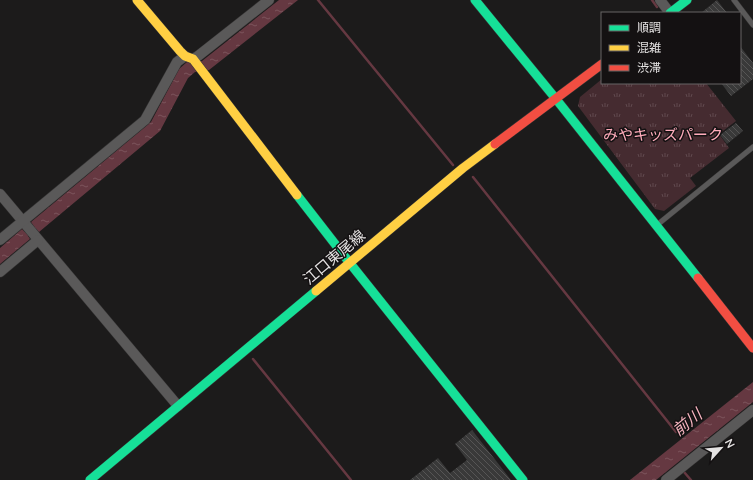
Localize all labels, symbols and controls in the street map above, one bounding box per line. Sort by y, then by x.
legend [601,12,741,84]
text: 順調 [637,20,661,35]
text: 混雑 [637,40,661,55]
text: 渋滞 [637,60,661,75]
park label: みやキッズパーク [603,125,723,144]
street label: 江口東尾線 [299,226,369,288]
water label: 前川 [668,403,707,440]
north arrow [701,428,741,468]
text: N [722,437,738,450]

